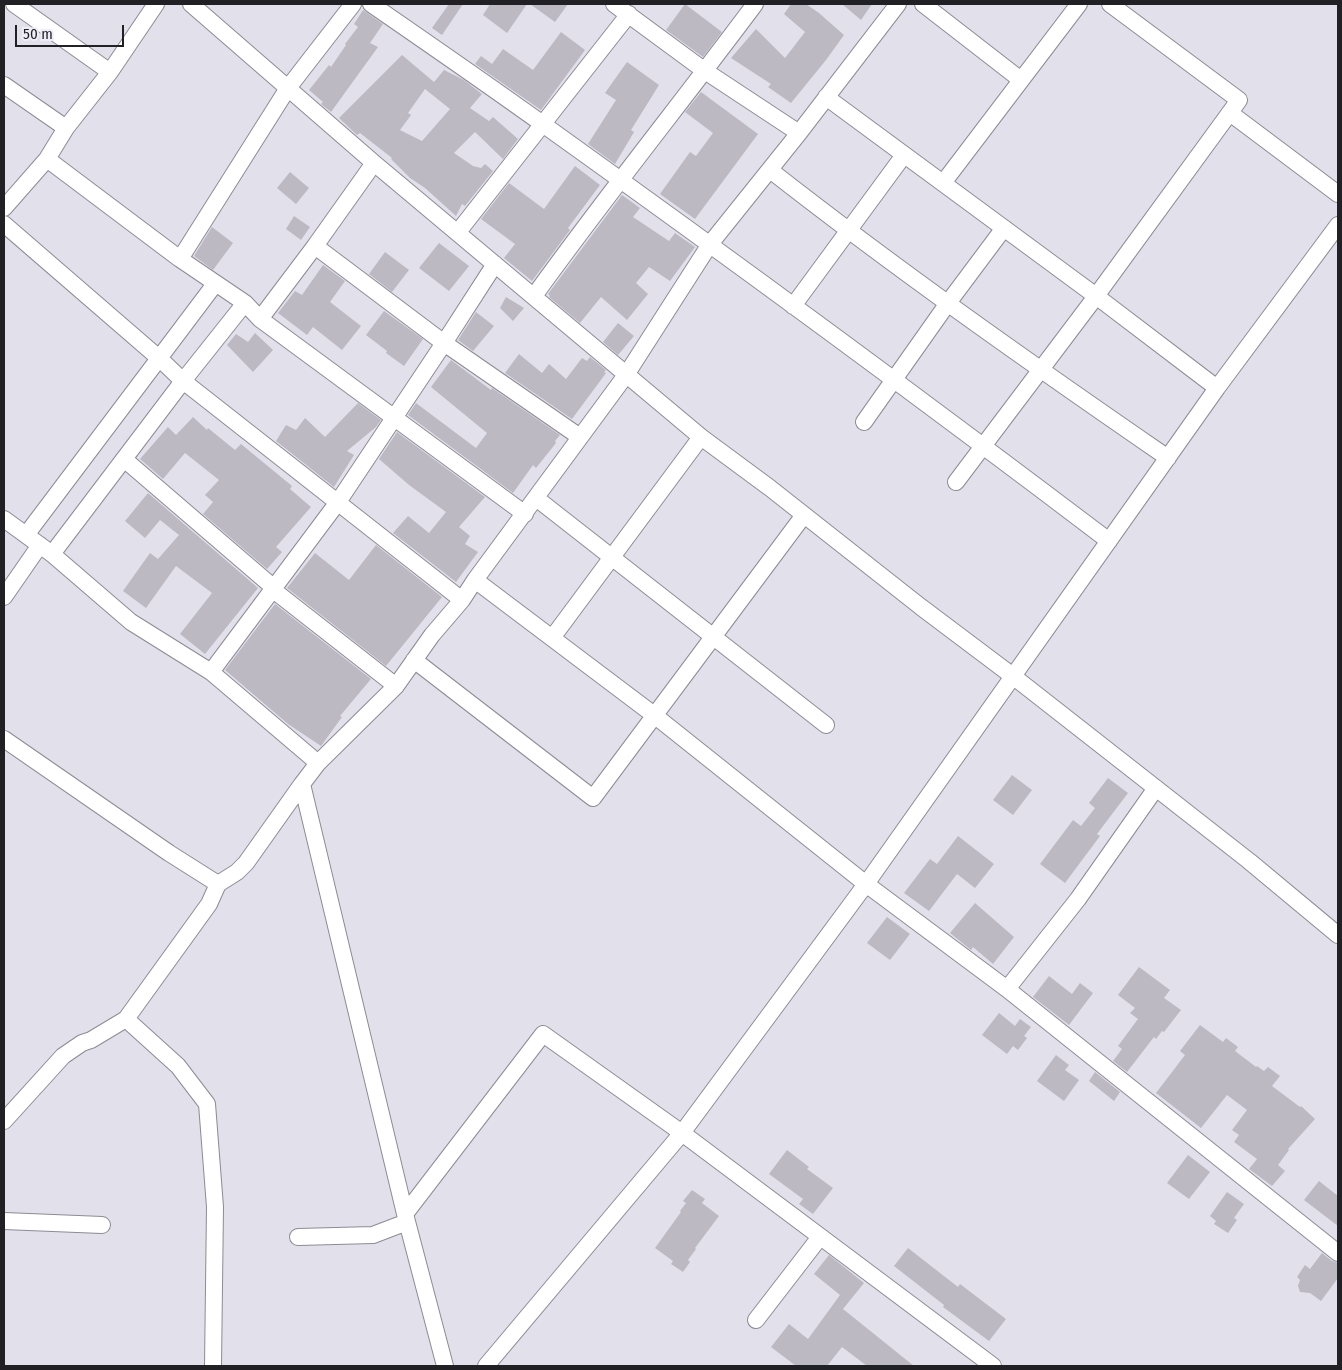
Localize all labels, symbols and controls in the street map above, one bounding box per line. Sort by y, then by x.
scale bar [18,15,126,47]
text: 50 m [23,25,53,43]

